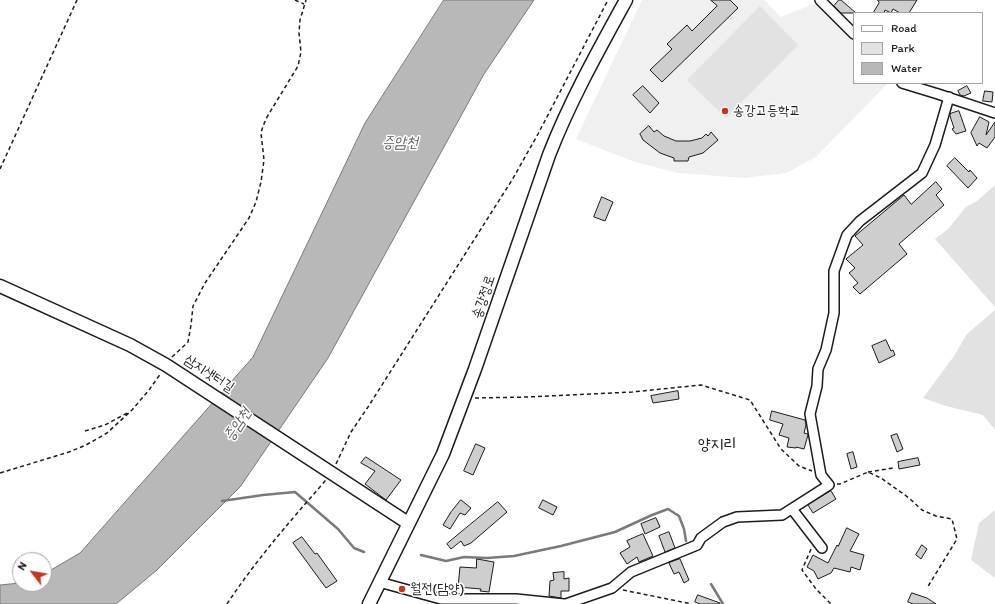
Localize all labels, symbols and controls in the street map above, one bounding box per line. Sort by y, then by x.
legend [853,12,983,84]
text: Road [891,21,917,35]
text: Park [891,41,915,55]
text: Water [891,61,922,75]
place label: 송강고등학교 [733,103,801,119]
marker: 송강고등학교 [720,106,730,116]
water label: 증암천 [382,134,418,152]
street label: 송강정로 [469,273,499,321]
street label: 삼지샛터길 [181,352,237,396]
water label: 증암천 [220,405,256,445]
district label: 양지리 [698,435,736,455]
north arrow [12,552,52,592]
text: N [15,560,30,573]
place label: 월전(담양) [410,581,464,597]
marker: 월전(담양) [397,584,407,594]

